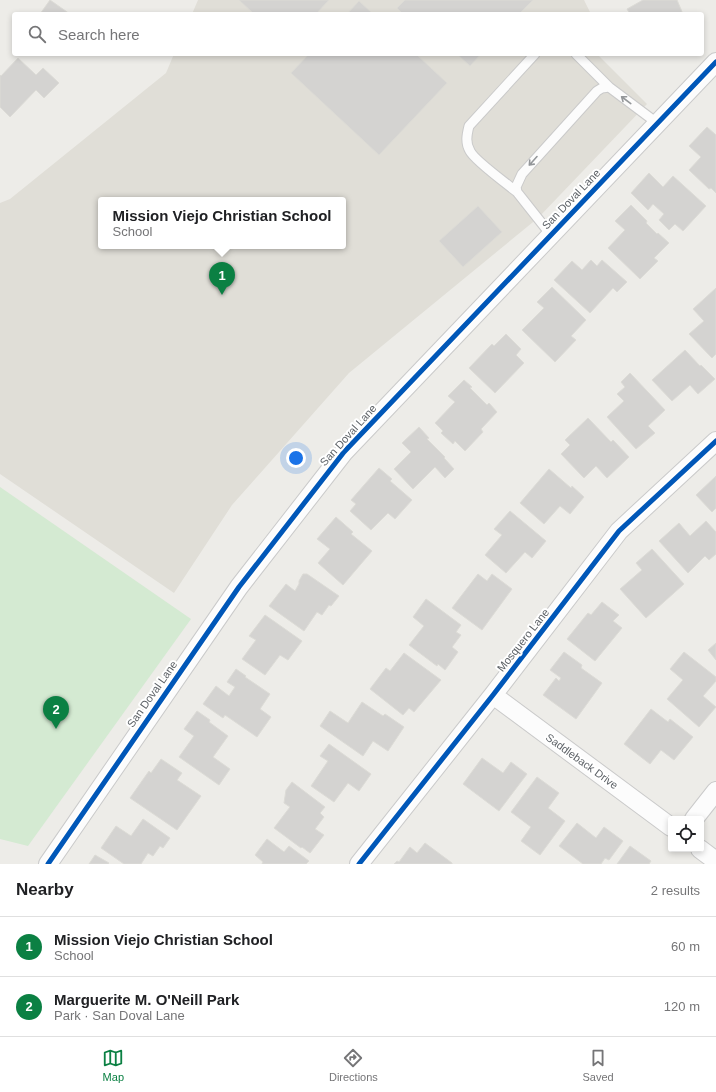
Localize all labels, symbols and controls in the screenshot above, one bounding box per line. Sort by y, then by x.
search box [12,12,704,56]
icon: search [26,23,48,45]
text: Search here [58,26,140,43]
one-way arrow [621,96,632,104]
one-way arrow [529,156,538,167]
street label: San Doval Lane [539,167,603,231]
popup [98,197,346,249]
text: Mission Viejo Christian School [113,207,331,224]
text: School [113,224,152,239]
pin: 1 [209,262,235,295]
street label: San Doval Lane [317,402,379,468]
your location [286,448,306,468]
street label: Mosquero Lane [495,606,551,674]
street label: San Doval Lane [125,658,179,730]
pin: 2 [43,696,69,729]
street label: Saddleback Drive [544,731,620,791]
map controls [668,816,704,852]
button: locate [668,816,704,852]
text: Nearby [16,880,74,899]
text: 2 results [651,883,700,898]
text: Mission Viejo Christian School [54,931,273,948]
text: 1 [25,939,33,954]
text: 60 m [671,939,700,954]
text: School [54,948,94,963]
text: Marguerite M. O'Neill Park [54,991,239,1008]
text: 2 [25,999,33,1014]
text: 120 m [664,999,700,1014]
text: Park · San Doval Lane [54,1008,185,1023]
tab: Map [102,1047,124,1083]
tab: Directions [329,1047,378,1083]
tab: Saved [582,1047,614,1083]

